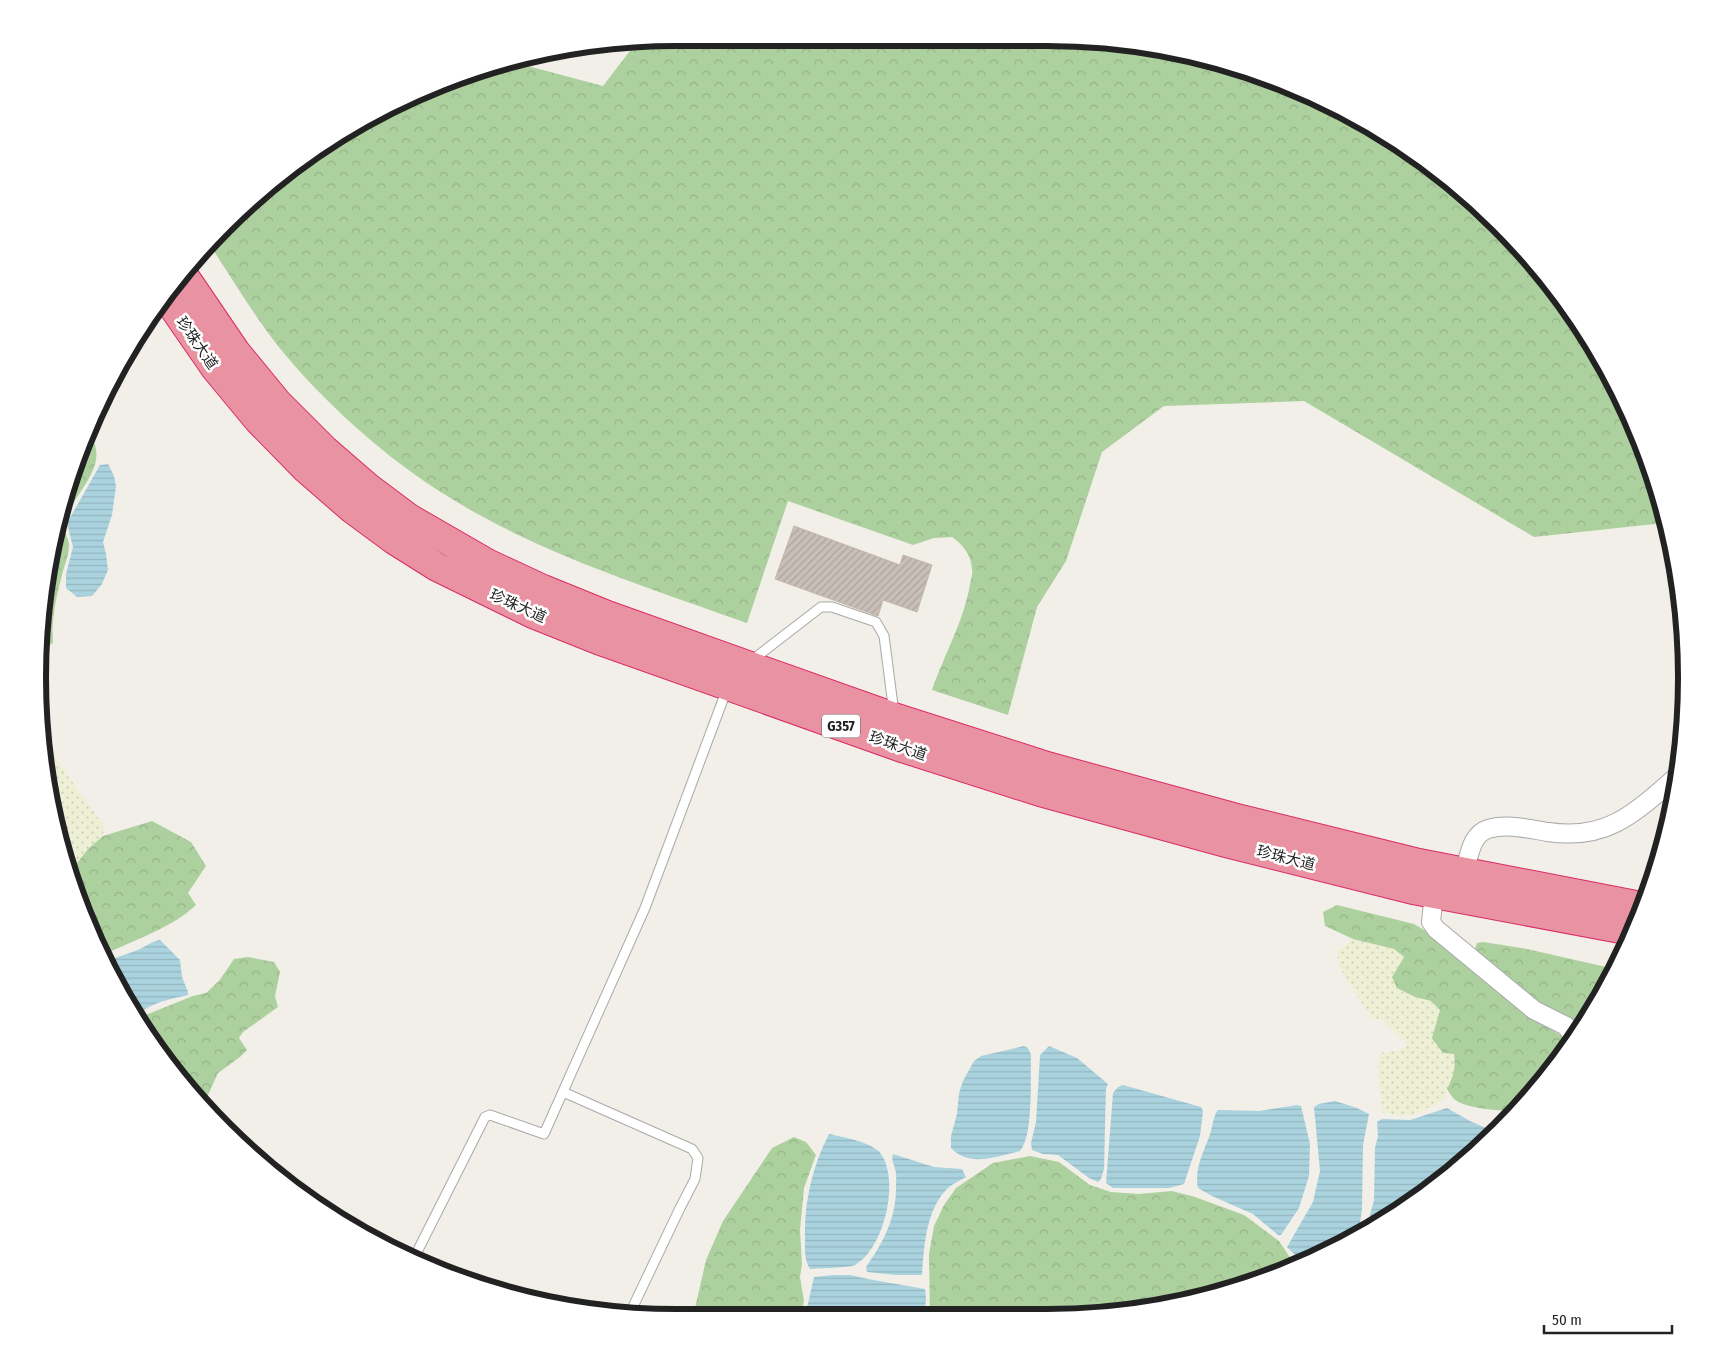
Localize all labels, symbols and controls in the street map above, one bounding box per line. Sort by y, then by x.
street label: 珍珠大道 [172,313,222,373]
street label: 珍珠大道 [487,586,549,626]
road number: G357 [822,714,860,738]
street label: 珍珠大道 [867,728,929,764]
street label: 珍珠大道 [1255,842,1317,874]
scale bar [1544,1302,1672,1334]
text: 50 m [1552,1311,1582,1329]

